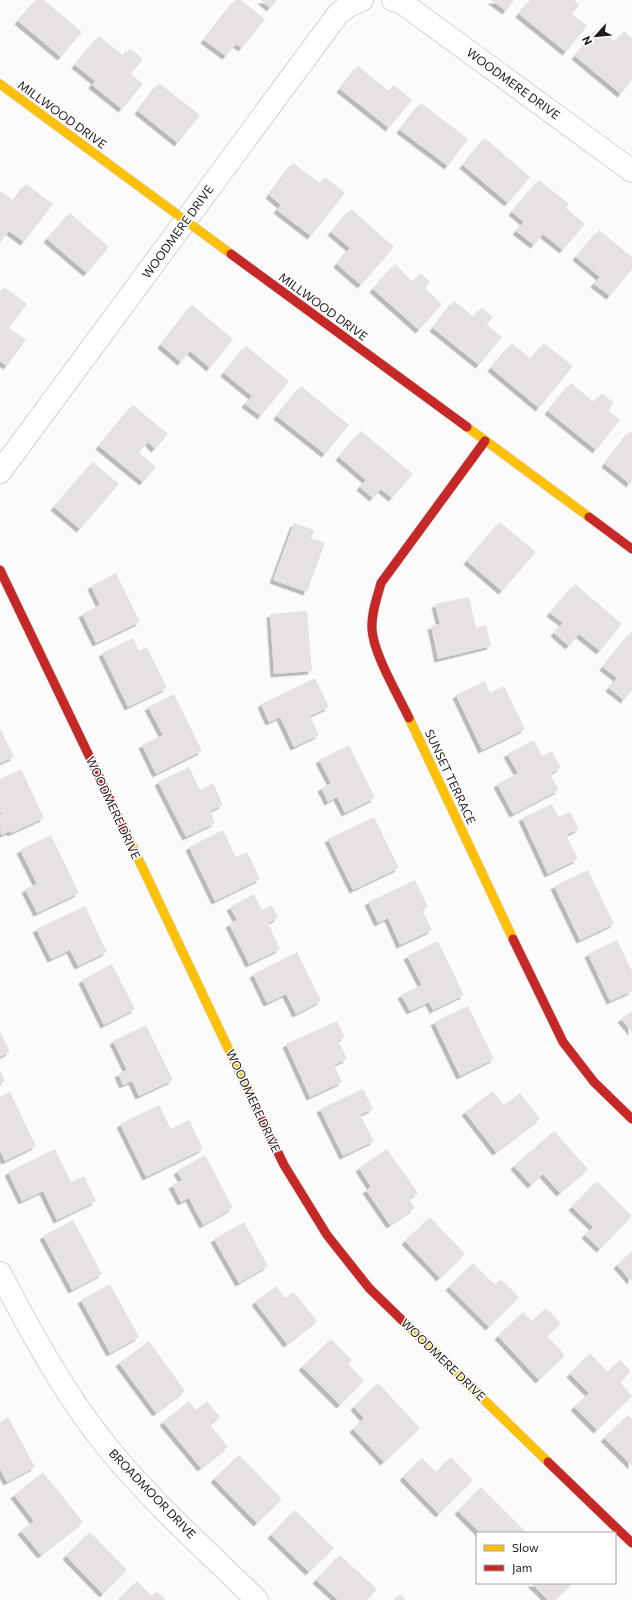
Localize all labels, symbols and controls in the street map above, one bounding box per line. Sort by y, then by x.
north arrow [576,16,616,56]
text: N [579,34,594,47]
street label: WOODMERE DRIVE [464,45,563,122]
street label: MILLWOOD DRIVE [16,77,110,151]
street label: WOODMERE DRIVE [139,182,216,281]
street label: MILLWOOD DRIVE [277,269,371,343]
street label: SUNSET TERRACE [423,727,479,826]
street label: WOODMERE DRIVE [84,754,144,861]
street label: WOODMERE DRIVE [224,1047,284,1154]
street label: WOODMERE DRIVE [399,1315,489,1403]
street label: BROADMOOR DRIVE [106,1446,199,1541]
legend [476,1532,616,1584]
text: Slow [512,1540,539,1554]
text: Jam [512,1560,532,1575]

